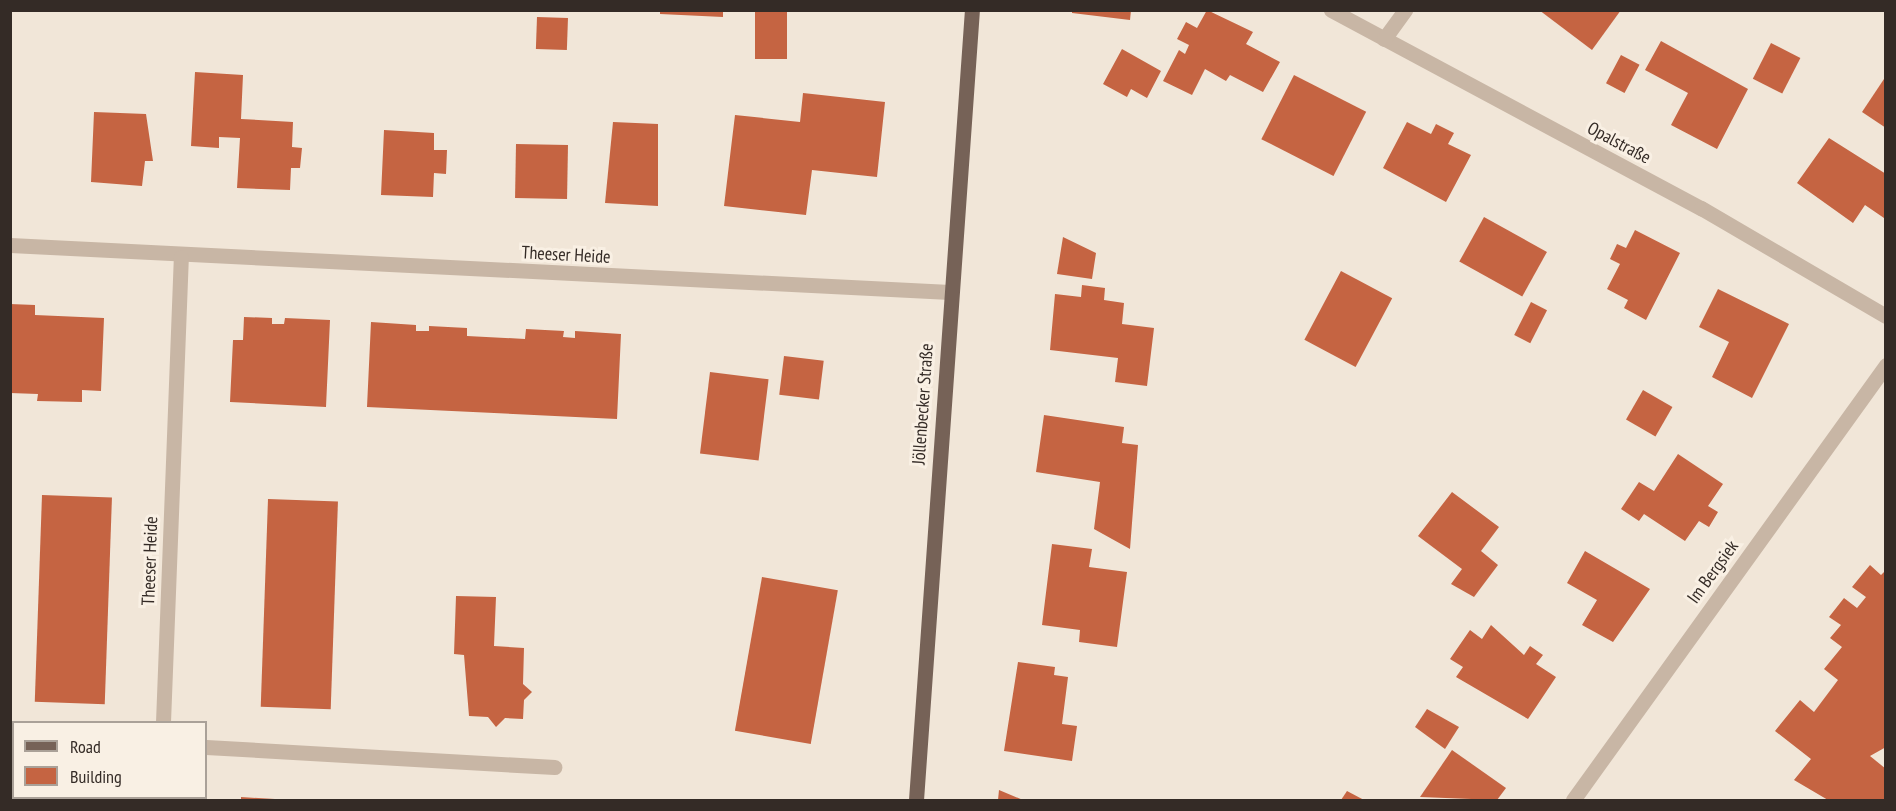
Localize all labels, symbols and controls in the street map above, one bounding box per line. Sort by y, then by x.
street label: Opalstraße [1584,117,1654,169]
street label: Theeser Heide [521,242,611,268]
street label: Jöllenbecker Straße [908,343,938,465]
street label: Theeser Heide [138,516,162,606]
street label: Im Bergsiek [1683,536,1743,608]
legend [12,721,207,799]
text: Road [70,735,101,758]
text: Building [70,765,122,788]

